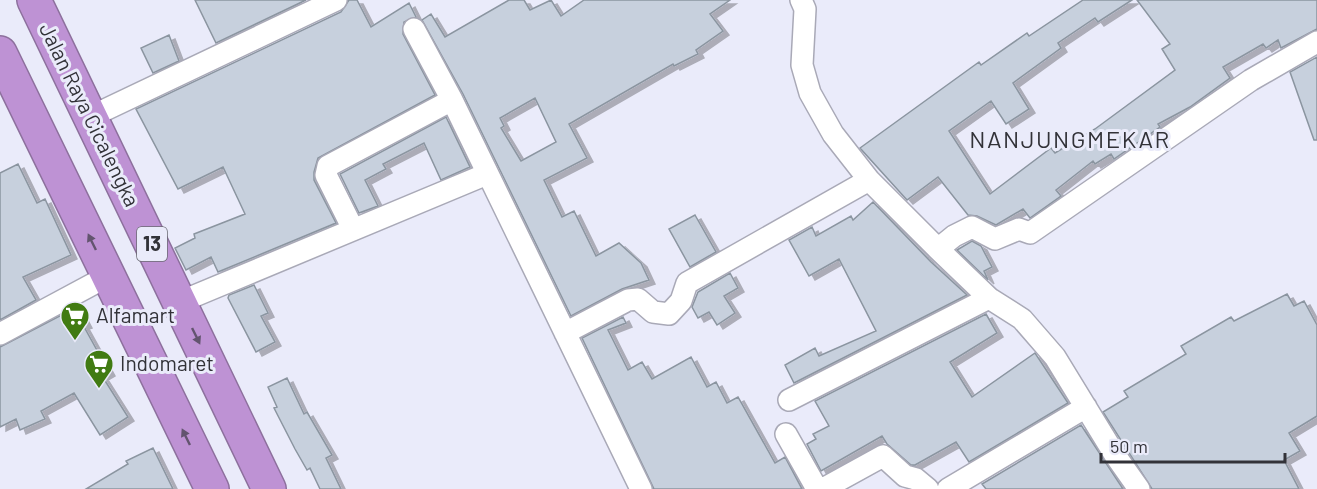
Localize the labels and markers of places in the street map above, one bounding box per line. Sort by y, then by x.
supermarket icon: Alfamart [59,300,91,342]
place label: Alfamart [96,302,175,327]
supermarket icon: Indomaret [83,348,115,390]
place label: Indomaret [120,350,214,375]

